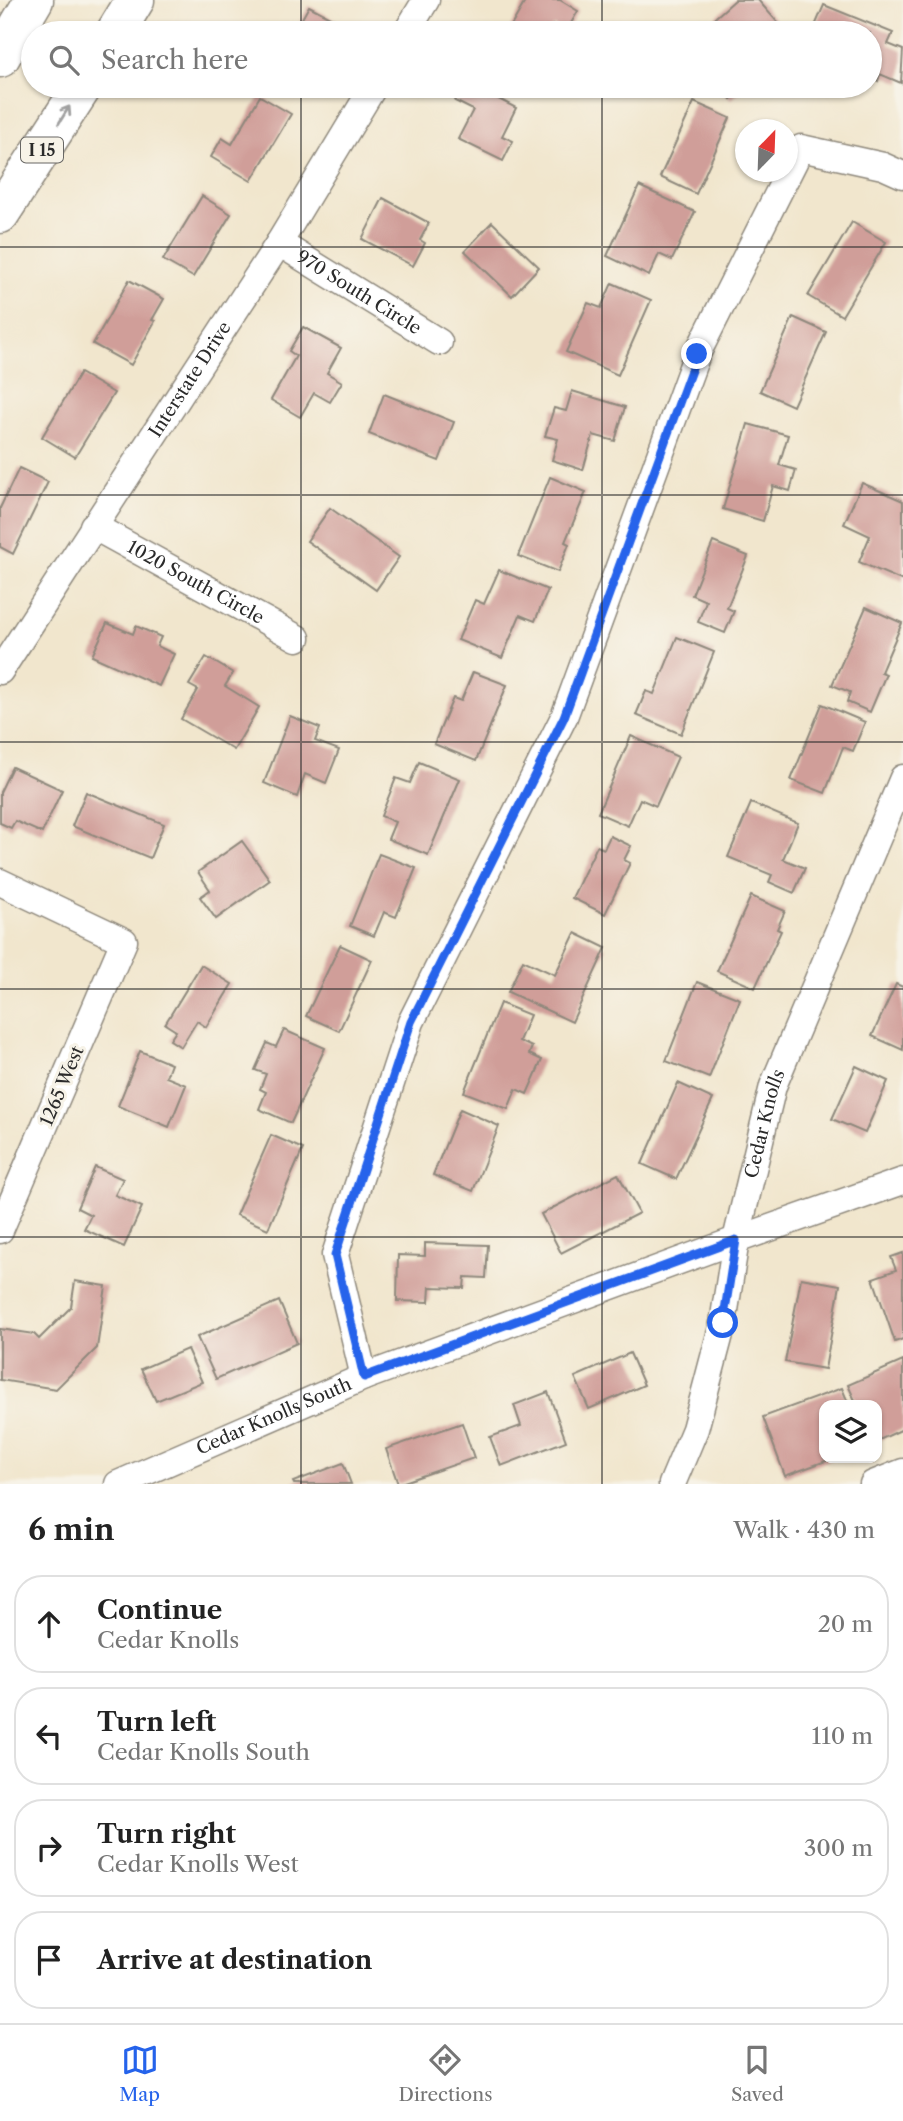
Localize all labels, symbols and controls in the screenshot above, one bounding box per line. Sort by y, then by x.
search box [21,21,882,98]
icon: search [45,41,83,79]
text: Search here [101,44,248,76]
one-way arrow [58,106,72,126]
north arrow [735,119,798,182]
road number: I 15 [21,138,63,162]
street label: 970 South Circle [292,246,425,339]
street label: Interstate Drive [144,317,236,442]
route end [681,338,712,369]
street label: 1020 South Circle [123,536,268,629]
street label: 1265 West [35,1042,89,1129]
street label: Cedar Knolls [740,1066,790,1180]
route start [707,1307,738,1338]
street label: Cedar Knolls South [193,1373,355,1460]
map controls [819,1400,882,1463]
button: layers [819,1400,882,1463]
text: 6 min [28,1511,115,1548]
text: Walk · 430 m [733,1516,875,1544]
text: Continue [97,1594,222,1626]
icon: ahead [30,1605,68,1643]
text: 20 m [818,1610,873,1638]
text: Cedar Knolls [97,1626,239,1654]
text: Turn left [97,1706,216,1738]
icon: left [30,1717,68,1755]
text: 110 m [812,1722,873,1750]
text: Cedar Knolls South [97,1738,310,1766]
text: Turn right [97,1818,236,1850]
icon: right [30,1829,68,1867]
text: 300 m [804,1834,873,1862]
text: Cedar Knolls West [97,1850,299,1878]
icon: arrive [30,1941,68,1979]
text: Arrive at destination [97,1944,372,1976]
tab: Map [119,2041,160,2106]
tab: Directions [399,2041,492,2106]
tab: Saved [731,2041,784,2106]

